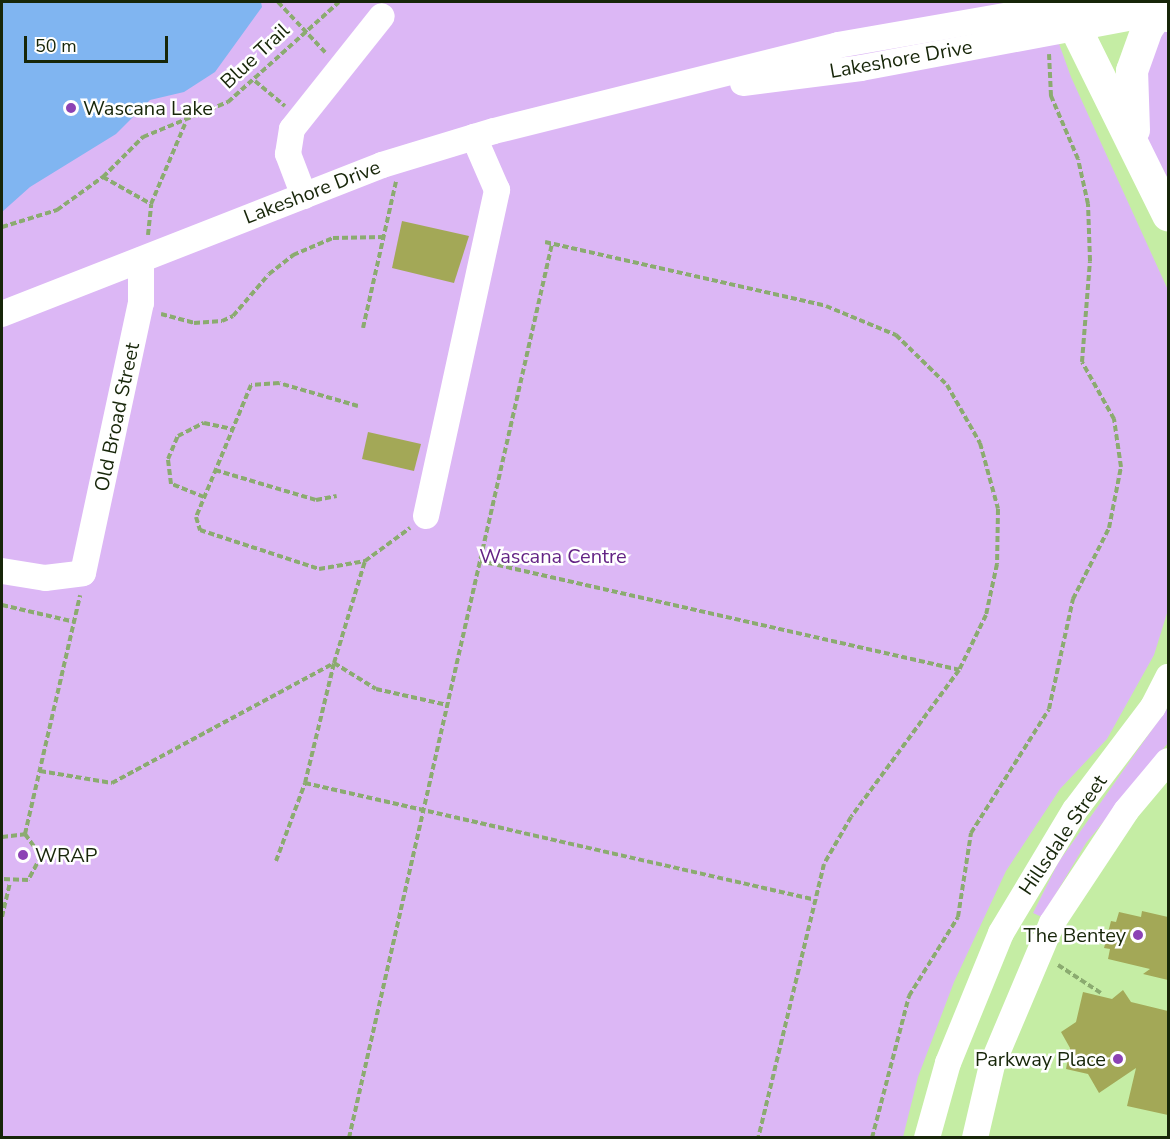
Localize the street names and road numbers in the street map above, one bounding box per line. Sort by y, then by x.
street label: Blue Trail [216,18,294,94]
street label: Lakeshore Drive [828,35,974,83]
street label: Lakeshore Drive [240,155,384,229]
street label: Old Broad Street [90,340,144,494]
street label: Hillsdale Street [1014,770,1112,900]

